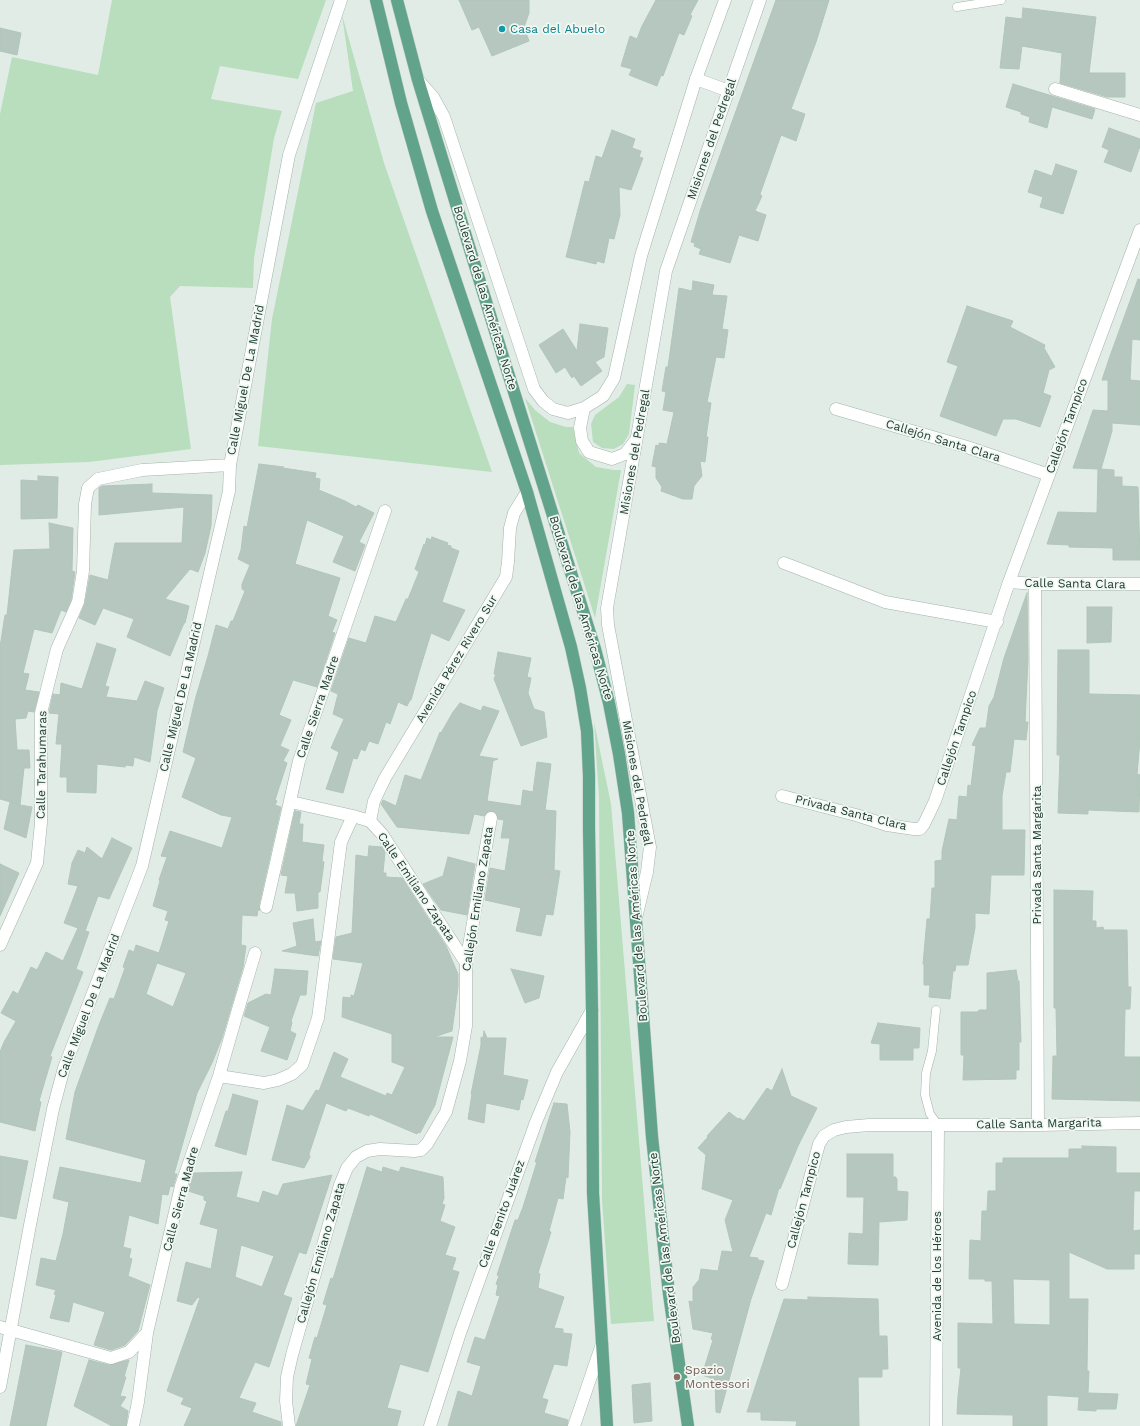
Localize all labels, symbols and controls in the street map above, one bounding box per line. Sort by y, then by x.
place label: Casa del Abuelo [510,22,605,36]
marker: Casa del Abuelo [497,24,507,34]
street label: Misiones del Pedregal [684,76,740,202]
street label: Boulevard de las Américas Norte [450,204,520,392]
street label: Calle Miguel De La Madrid [224,303,268,457]
street label: Callejón Tampico [1043,377,1091,475]
street label: Misiones del Pedregal [617,388,653,516]
street label: Callejón Santa Clara [884,417,1002,465]
street label: Boulevard de las Américas Norte [546,514,616,702]
street label: Calle Santa Clara [1024,576,1126,592]
street label: Avenida Pérez Rivero Sur [413,593,501,725]
street label: Calle Miguel De La Madrid [157,621,205,773]
street label: Calle Sierra Madre [294,654,342,760]
street label: Callejón Tampico [934,688,980,788]
street label: Calle Tarahumaras [34,711,50,819]
street label: Misiones del Pedregal [619,719,655,847]
street label: Privada Santa Margarita [1030,786,1044,924]
street label: Privada Santa Clara [794,792,908,834]
street label: Callejón Emiliano Zapata [459,826,497,972]
street label: Calle Emiliano Zapata [374,830,458,944]
street label: Boulevard de las Américas Norte [623,830,651,1022]
street label: Calle Miguel De La Madrid [55,932,123,1080]
street label: Calle Santa Margarita [976,1116,1102,1132]
street label: Calle Sierra Madre [160,1145,202,1253]
street label: Callejón Tampico [784,1150,824,1250]
street label: Boulevard de las Américas Norte [646,1152,684,1344]
street label: Calle Benito Juárez [476,1158,528,1270]
street label: Callejón Emiliano Zapata [294,1181,348,1325]
street label: Avenida de los Héroes [930,1211,944,1341]
place label: Spazio Montessori [685,1363,750,1391]
marker: Spazio Montessori [672,1372,682,1382]

